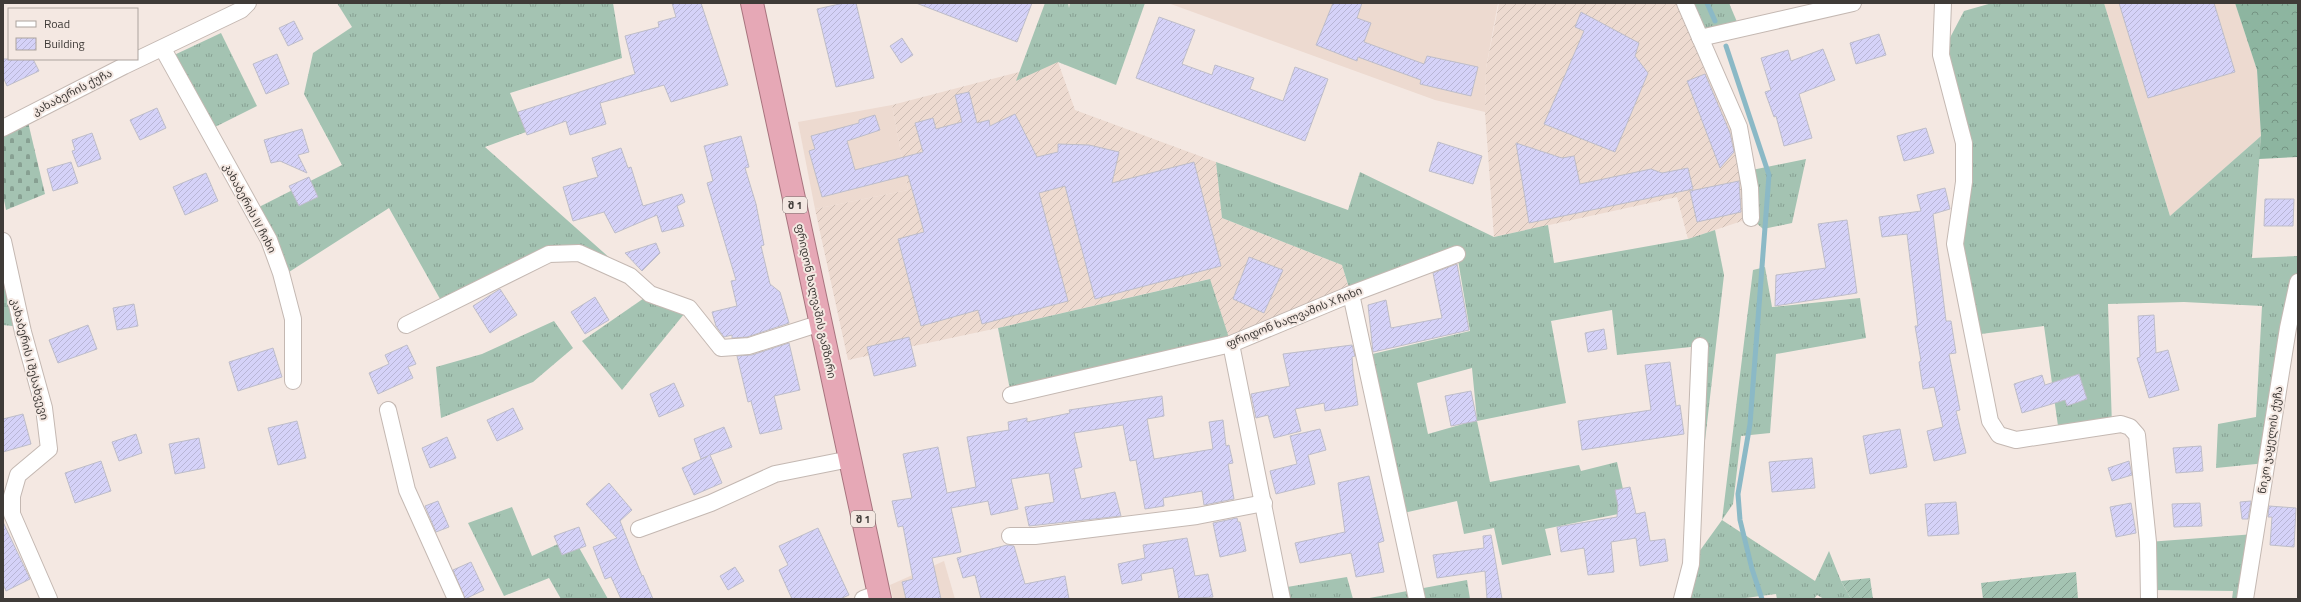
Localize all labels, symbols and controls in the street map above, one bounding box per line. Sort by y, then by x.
legend [8,8,138,60]
text: Road [44,14,70,33]
text: Building [44,34,85,53]
street label: კახაბერის ქუჩა [29,65,115,119]
street label: კახაბერის IV ჩიხი [220,160,280,256]
road number: შ 1 [783,197,807,213]
street label: ფრიდონ ხალვაშის გამზირი [792,222,840,380]
street label: ფრიდონ ხალვაშის X ჩიხი [1224,282,1364,352]
street label: კახაბერის I შესახვევი [7,297,53,421]
street label: ნიკო ჯაყელის ქუჩა [2254,385,2286,495]
road number: შ 1 [851,511,875,527]

